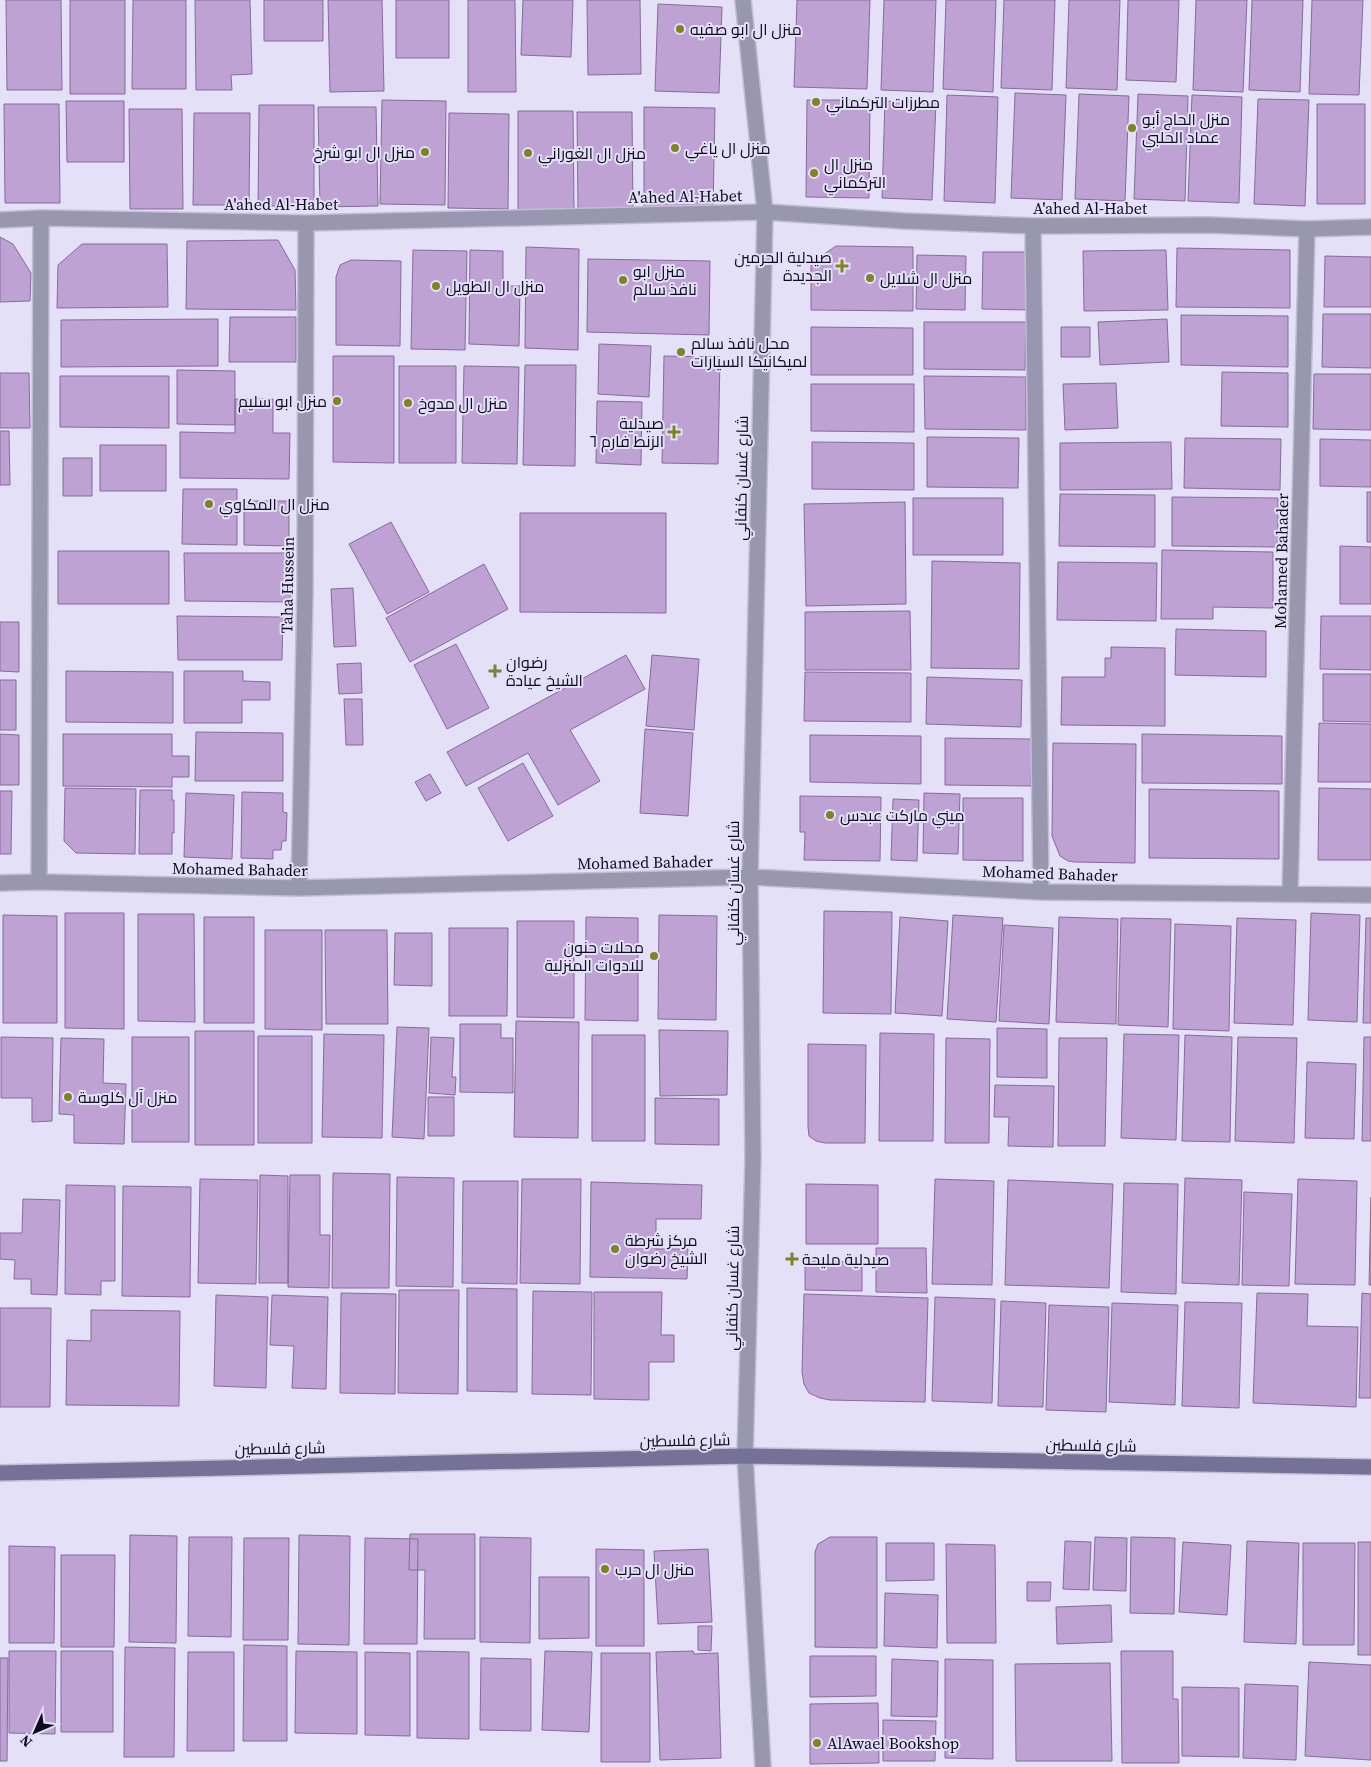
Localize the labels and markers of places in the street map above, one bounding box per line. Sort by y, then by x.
place label: منزل ال ابو صفيه [690,18,802,40]
marker: منزل ال ابو صفيه [674,23,686,35]
place label: مطرزات التركماني [826,91,940,116]
marker: مطرزات التركماني [810,96,822,108]
place label: منزل الحاج أبو عماد الحلبي [1142,108,1230,151]
marker: منزل الحاج أبو عماد الحلبي [1126,122,1138,134]
place label: منزل ال ياغي [685,137,770,162]
place label: منزل ال ابو شرخ [314,141,415,164]
place label: منزل ال الغوراني [538,142,646,167]
marker: منزل ال ياغي [669,142,681,154]
marker: منزل ال ابو شرخ [419,146,431,158]
marker: منزل ال الغوراني [522,147,534,159]
place label: منزل ال التركماني [824,153,886,196]
marker: منزل ال التركماني [808,167,820,179]
place label: صيدلية الحرمين الجديدة [734,246,832,286]
place label: منزل ابو نافذ سالم [633,260,697,301]
marker: صيدلية الحرمين الجديدة [836,260,848,272]
place label: منزل ال شلايل [880,267,972,289]
marker: منزل ال شلايل [864,272,876,284]
marker: منزل ابو نافذ سالم [617,274,629,286]
place label: منزل ال الطويل [446,275,544,297]
marker: منزل ال الطويل [430,280,442,292]
place label: محل نافذ سالم لميكانيكا السيارات [691,332,807,372]
marker: محل نافذ سالم لميكانيكا السيارات [675,346,687,358]
place label: منزل ابو سليم [238,390,327,413]
place label: منزل ال مدوخ [418,392,508,415]
marker: منزل ابو سليم [331,395,343,407]
marker: منزل ال مدوخ [402,397,414,409]
place label: صيدلية الزنط فارم ٦ [590,412,664,453]
marker: صيدلية الزنط فارم ٦ [668,426,680,438]
place label: منزل ال المكاوي [219,493,330,518]
marker: منزل ال المكاوي [203,498,215,510]
place label: رضوان الشيخ عيادة [506,651,583,692]
marker: رضوان الشيخ عيادة [488,664,502,678]
place label: ميني ماركت عبدس [840,804,965,829]
marker: ميني ماركت عبدس [824,809,836,821]
place label: محلات حنون للادوات المنزلية [544,936,644,976]
marker: محلات حنون للادوات المنزلية [648,950,660,962]
place label: منزل آل كلوسة [78,1086,178,1108]
marker: منزل آل كلوسة [62,1091,74,1103]
place label: مركز شرطة الشيخ رضوان [625,1229,707,1270]
marker: مركز شرطة الشيخ رضوان [609,1243,621,1255]
place label: صيدلية مليحة [802,1248,889,1270]
marker: صيدلية مليحة [786,1253,798,1265]
place label: منزل ال حرب [615,1558,694,1580]
marker: منزل ال حرب [599,1563,611,1575]
place label: AlAwael Bookshop [827,1732,959,1754]
marker: AlAwael Bookshop [811,1737,823,1749]

